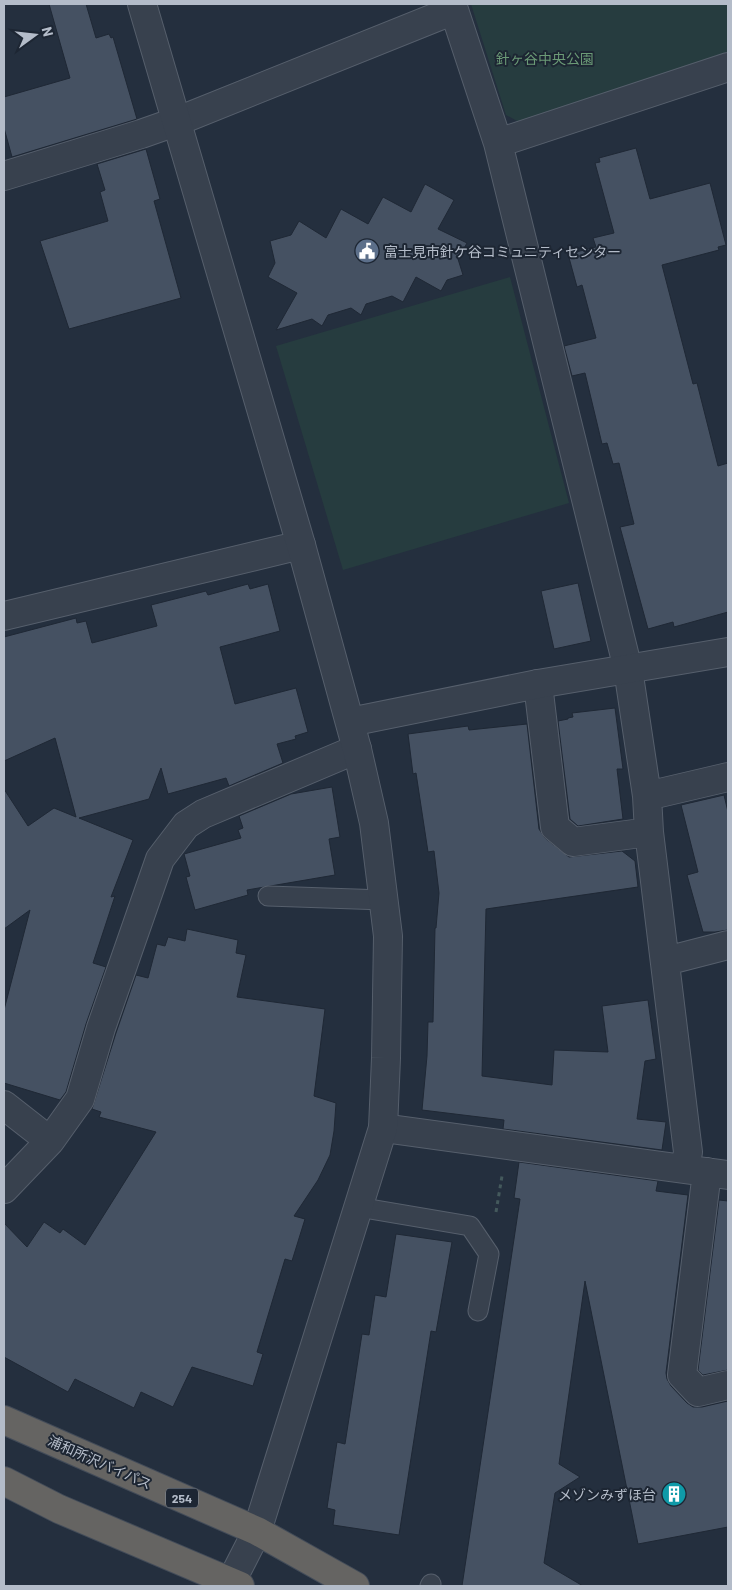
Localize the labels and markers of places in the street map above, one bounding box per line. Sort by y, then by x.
public building icon: 富士見市針ケ谷コミュニティセンター [354,238,380,264]
place label: 富士見市針ケ谷コミュニティセンター [384,243,621,260]
building icon: メゾンみずほ台 [661,1481,687,1507]
place label: メゾンみずほ台 [558,1486,656,1503]

